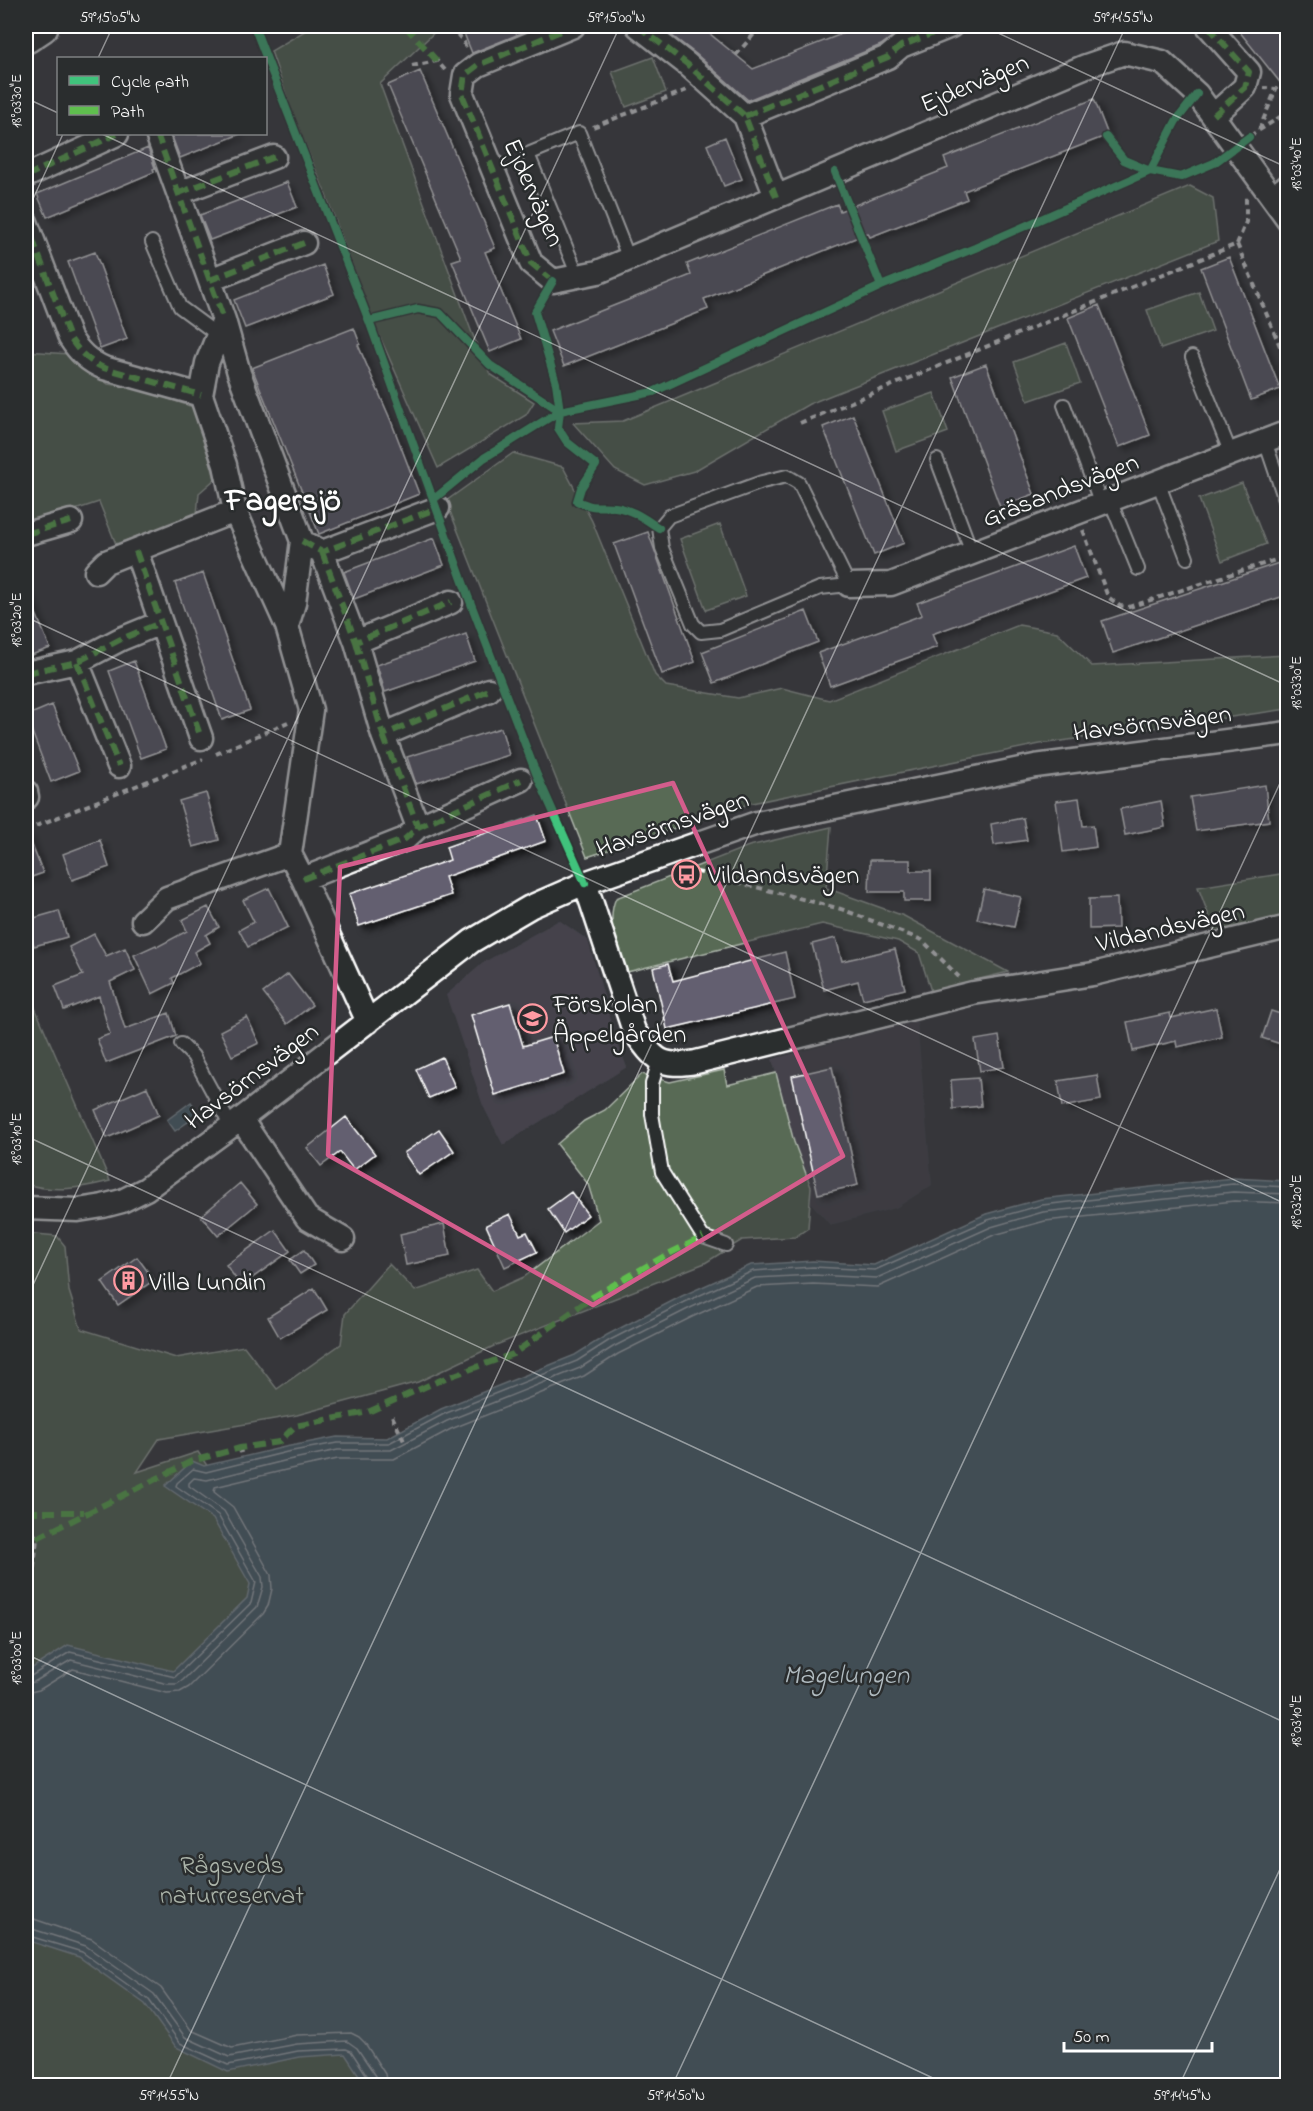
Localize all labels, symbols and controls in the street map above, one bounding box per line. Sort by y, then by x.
text: 59°15'05"N [80,7,140,29]
text: 59°15'00"N [587,7,645,29]
text: 59°14'55"N [1093,7,1153,29]
street label: Ejdervägen [915,45,1035,125]
legend [57,57,267,135]
text: Cycle path [111,70,189,96]
text: 18°03'30"E [6,74,28,128]
text: Path [111,100,145,126]
street label: Ejdervägen [492,133,573,253]
text: 18°03'40"E [1286,137,1308,191]
street label: Gräsandsvägen [977,445,1145,539]
district label: Fagersjö [223,479,341,527]
text: 18°03'20"E [6,592,28,648]
text: 18°03'30"E [1286,656,1308,710]
street label: Havsörnsvägen [1071,696,1234,754]
street label: Havsörnsvägen [591,782,755,870]
bus stop icon: Vildandsvägen [671,858,703,890]
place label: Vildandsvägen [707,858,859,896]
street label: Vildandsvägen [1092,893,1249,965]
place label: Förskolan Äppelgården [552,987,686,1055]
school or university icon: Förskolan Äppelgården [516,1002,548,1034]
street label: Havsörnsvägen [178,1014,328,1141]
text: 18°03'10"E [6,1113,28,1165]
text: 18°03'20"E [1286,1174,1308,1230]
building icon: Villa Lundin [112,1265,144,1297]
place label: Villa Lundin [148,1265,266,1303]
text: 18°03'00"E [6,1631,28,1685]
water label: Magelungen [783,1657,910,1697]
text: 18°03'10"E [1286,1695,1308,1747]
park label: Rågsveds naturreservat [160,1848,304,1916]
scale bar [1064,2015,1212,2053]
text: 50 m [1073,2025,1110,2051]
text: 59°14'55"N [139,2085,199,2107]
text: 59°14'50"N [647,2085,705,2107]
text: 59°14'45"N [1153,2085,1211,2107]

